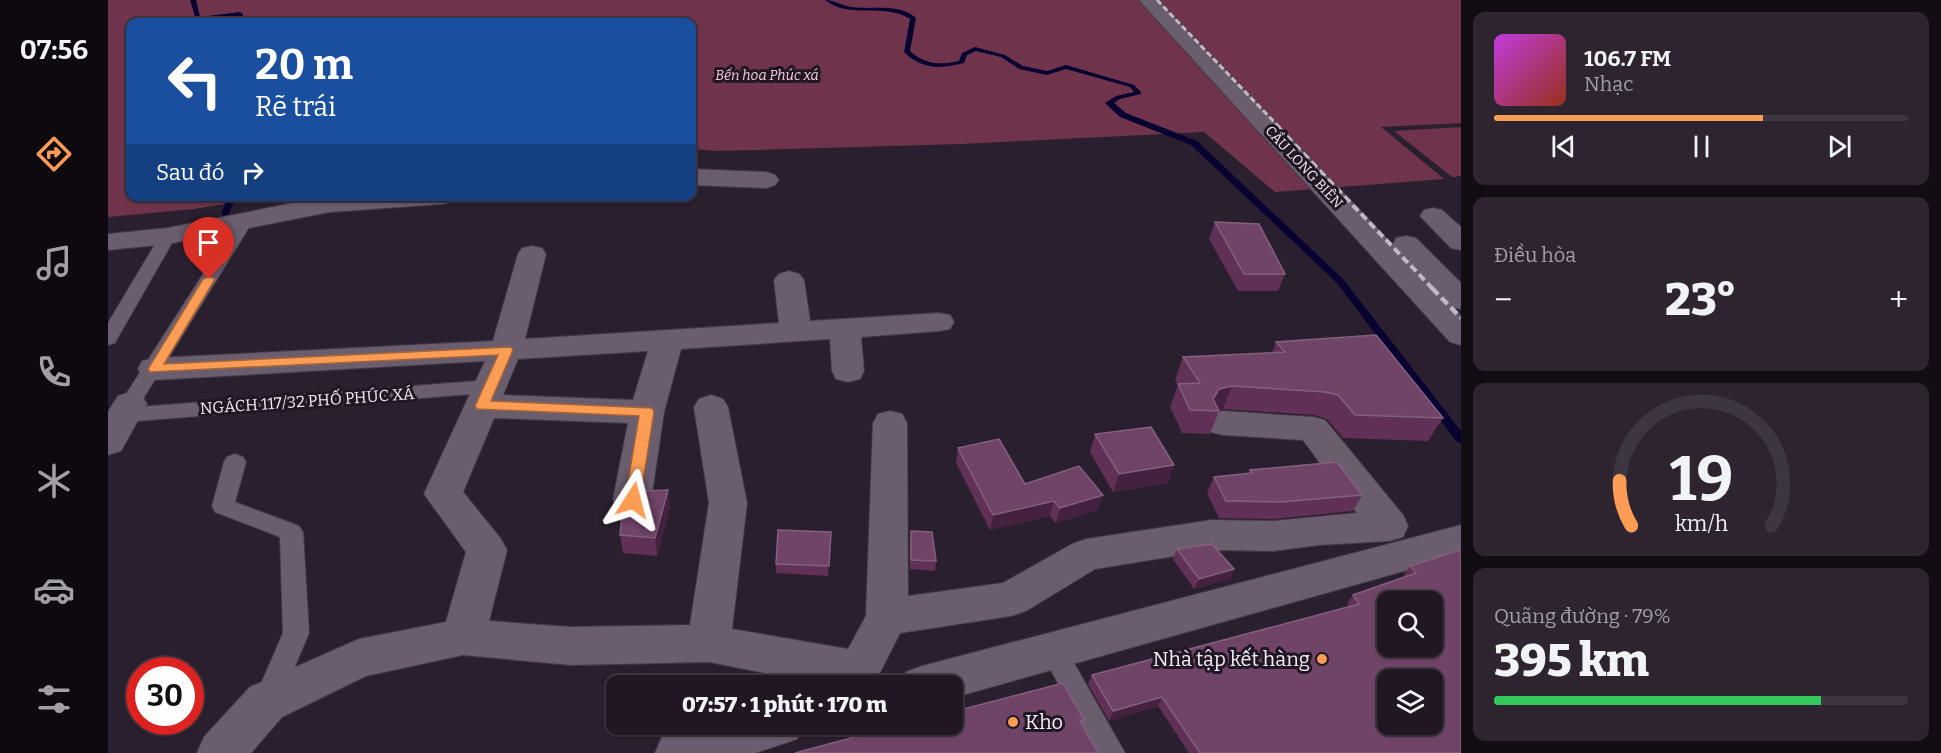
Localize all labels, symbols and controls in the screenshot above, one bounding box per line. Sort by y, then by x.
text: 07:56 [20,34,88,66]
text: 20 m [255,40,353,90]
icon: left [156,42,234,120]
text: 106.7 FM [1584,45,1671,72]
park label: Bến hoa Phúc xá [715,67,819,84]
text: Nhạc [1584,72,1634,96]
text: Rẽ trái [255,91,336,123]
street label: CẦU LONG BIÊN [1262,121,1348,212]
icon: previous [1547,130,1580,163]
icon: pause [1685,130,1718,163]
icon: next [1823,130,1856,163]
icon: directions [33,133,75,175]
icon: right [236,156,269,189]
text: Sau đó [156,159,224,186]
pin [183,217,234,279]
icon: arrive [192,226,225,259]
icon: music [33,242,75,284]
text: Điều hòa [1494,243,1576,267]
text: 23° [1665,273,1736,327]
text: − [1494,280,1512,320]
text: + [1889,280,1908,320]
icon: phone [33,351,75,393]
street label: NGÁCH 117/32 PHỐ PHÚC XÁ [199,382,416,418]
text: 19 [1669,442,1733,517]
icon: climate [33,460,75,502]
position arrow [601,468,665,532]
text: km/h [1674,512,1728,538]
icon: car [33,569,75,611]
map controls [1377,591,1443,735]
button: search [1377,591,1443,657]
text: Quãng đường · 79% [1494,604,1671,628]
text: 395 km [1494,634,1649,688]
place label: Nhà tập kết hàng [1153,647,1310,671]
marker: Nhà tập kết hàng [1315,652,1329,666]
speed limit sign: 30 [126,657,204,735]
button: layers [1377,669,1443,735]
icon: filters [33,678,75,720]
text: 07:57 · 1 phút · 170 m [682,691,887,718]
place label: Kho [1025,710,1063,734]
marker: Kho [1006,715,1020,729]

